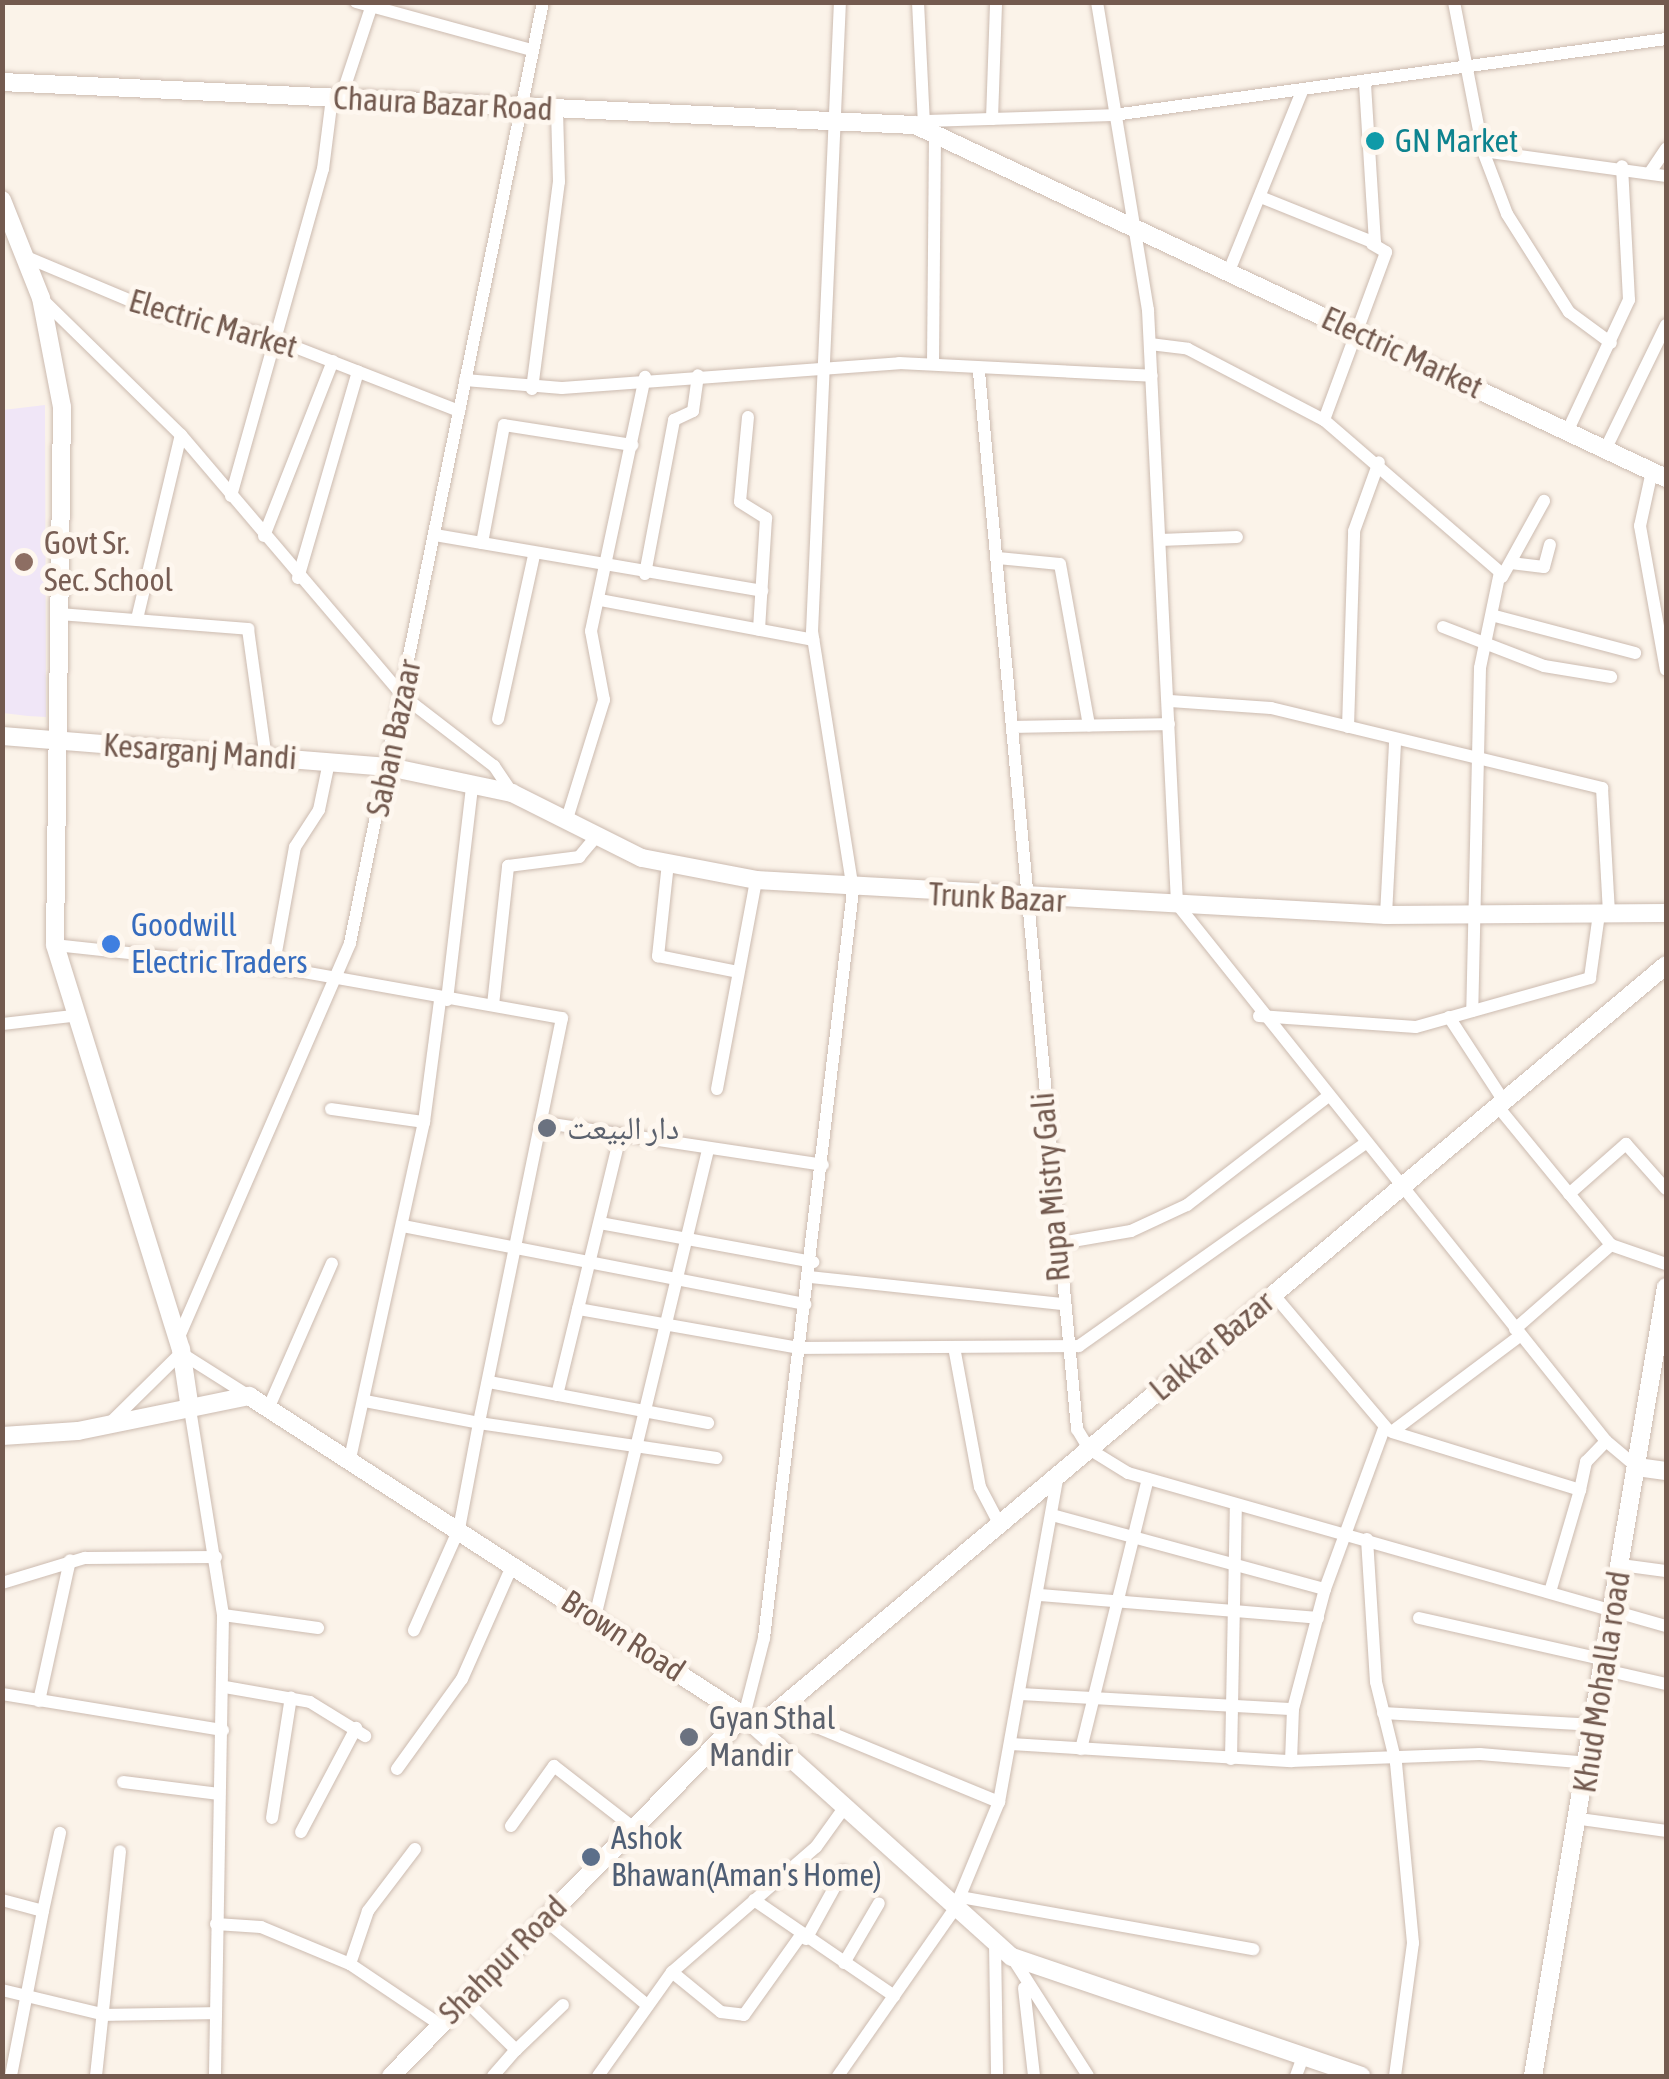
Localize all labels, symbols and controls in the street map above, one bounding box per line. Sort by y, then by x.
street label: Chaura Bazar Road [332,79,554,129]
place label: GN Market [1395,122,1518,160]
marker: GN Market [1364,130,1386,152]
street label: Electric Market [124,282,302,366]
street label: Electric Market [1315,299,1489,407]
place label: Govt Sr. Sec. School [44,525,173,600]
marker: Govt Sr. Sec. School [13,551,35,573]
street label: Saban Bazaar [359,656,429,820]
street label: Kesarganj Mandi [102,726,298,778]
street label: Trunk Bazar [928,875,1066,921]
place label: Goodwill Electric Traders [131,907,307,982]
marker: Goodwill Electric Traders [100,933,122,955]
street label: Rupa Mistry Gali [1024,1091,1078,1283]
place label: دار البیعت [567,1109,679,1147]
marker: دار البیعت [536,1117,558,1139]
street label: Lakkar Bazar [1142,1283,1282,1409]
street label: Khud Mohalla road [1566,1568,1638,1796]
street label: Brown Road [554,1582,692,1690]
place label: Gyan Sthal Mandir [709,1700,835,1775]
marker: Gyan Sthal Mandir [678,1726,700,1748]
place label: Ashok Bhawan(Aman's Home) [611,1820,882,1895]
marker: Ashok Bhawan(Aman's Home) [580,1846,602,1868]
street label: Shahpur Road [431,1888,575,2032]

